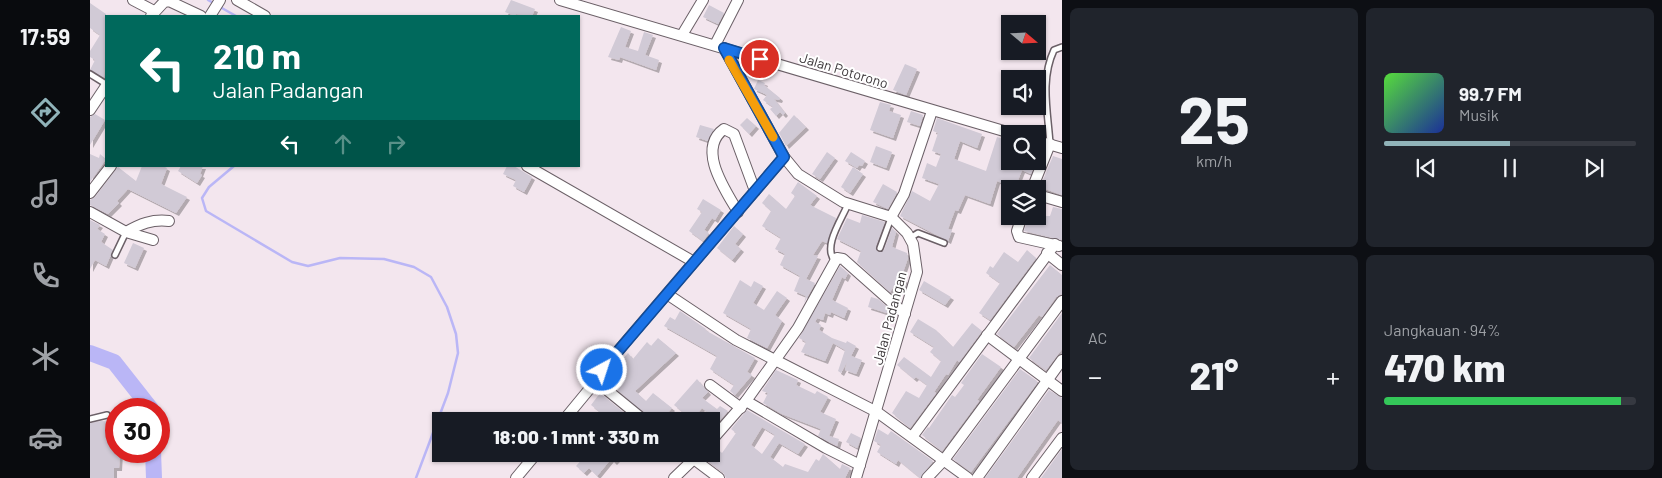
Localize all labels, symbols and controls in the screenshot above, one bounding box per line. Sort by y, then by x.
north arrow [1001,15,1046,60]
map controls [1001,15,1046,225]
text: 17:59 [20,23,70,49]
text: 210 m [213,34,301,76]
icon: left [130,35,195,100]
pin [739,38,781,80]
icon: arrive [746,45,774,73]
street label: Jalan Potorono [798,48,890,92]
button: sound [1001,70,1046,115]
text: Jalan Padangan [213,76,364,102]
text: 25 [1178,79,1250,157]
text: 99.7 FM [1459,82,1522,105]
icon: directions [28,95,63,130]
text: Musik [1459,105,1499,124]
button: search [1001,125,1046,170]
icon: left [276,130,304,158]
icon: ahead [329,130,357,158]
icon: right [382,130,410,158]
text: km/h [1196,151,1232,170]
icon: previous [1412,154,1440,182]
icon: pause [1496,154,1524,182]
icon: next [1580,154,1608,182]
icon: music [28,176,63,211]
button: layers [1001,180,1046,225]
icon: phone [28,258,63,293]
street label: Jalan Padangan [868,269,910,367]
text: Jangkauan · 94% [1384,320,1501,339]
text: AC [1088,328,1107,347]
icon: climate [28,339,63,374]
position arrow [575,343,627,395]
text: 470 km [1384,344,1506,390]
text: 21° [1189,352,1239,398]
text: − [1088,359,1102,393]
text: + [1326,359,1340,393]
speed limit sign: 30 [105,398,170,463]
icon: car [28,420,63,455]
text: 18:00 · 1 mnt · 330 m [493,425,659,448]

